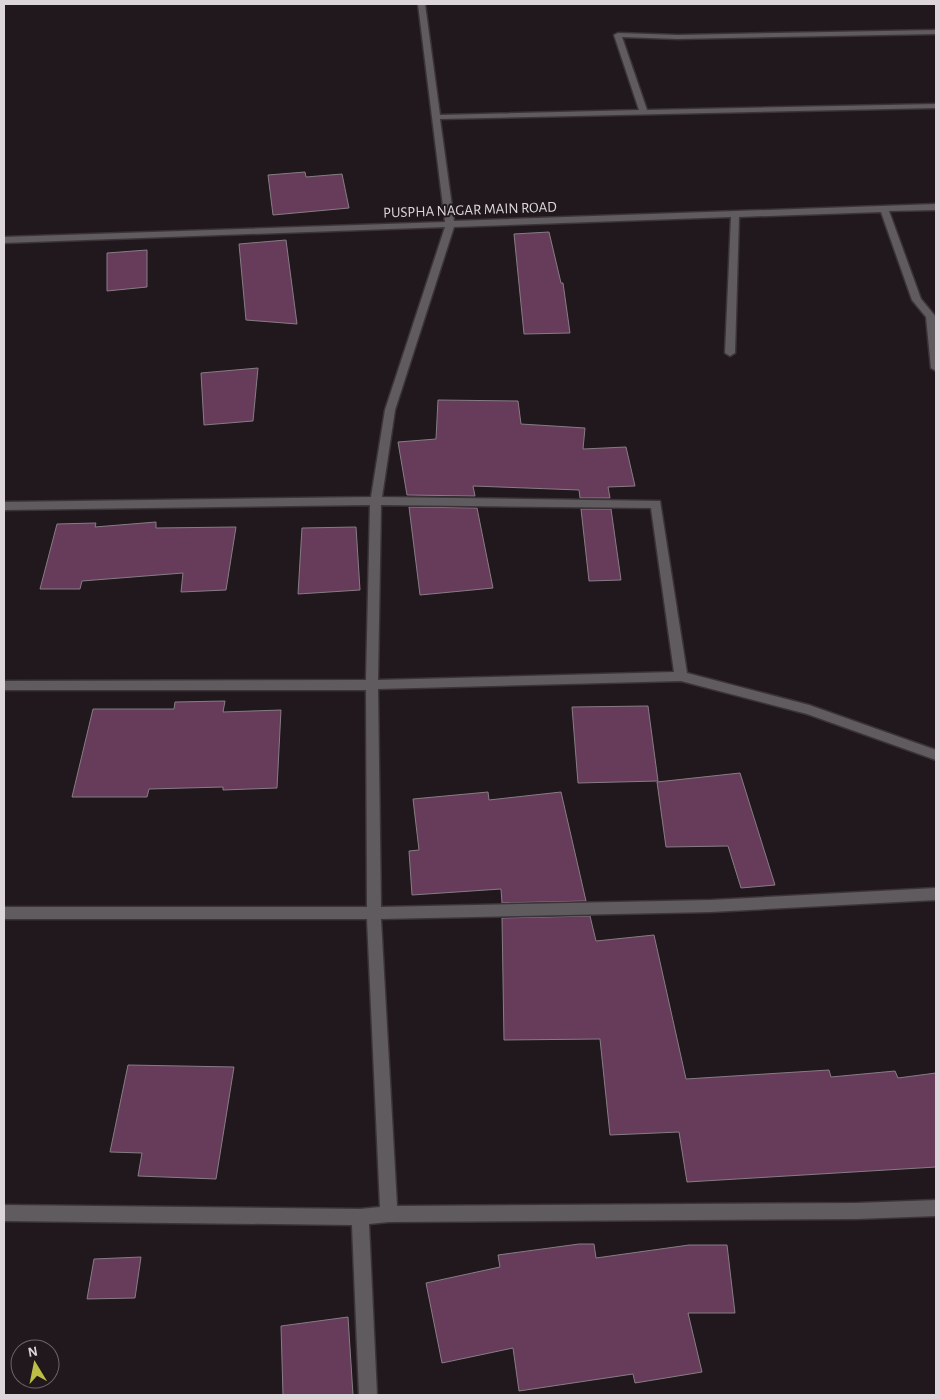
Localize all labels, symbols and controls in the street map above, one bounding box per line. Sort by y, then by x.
street label: PUSPHA NAGAR MAIN ROAD [383,199,557,221]
north arrow [10,1339,60,1389]
text: N [27,1344,39,1360]

